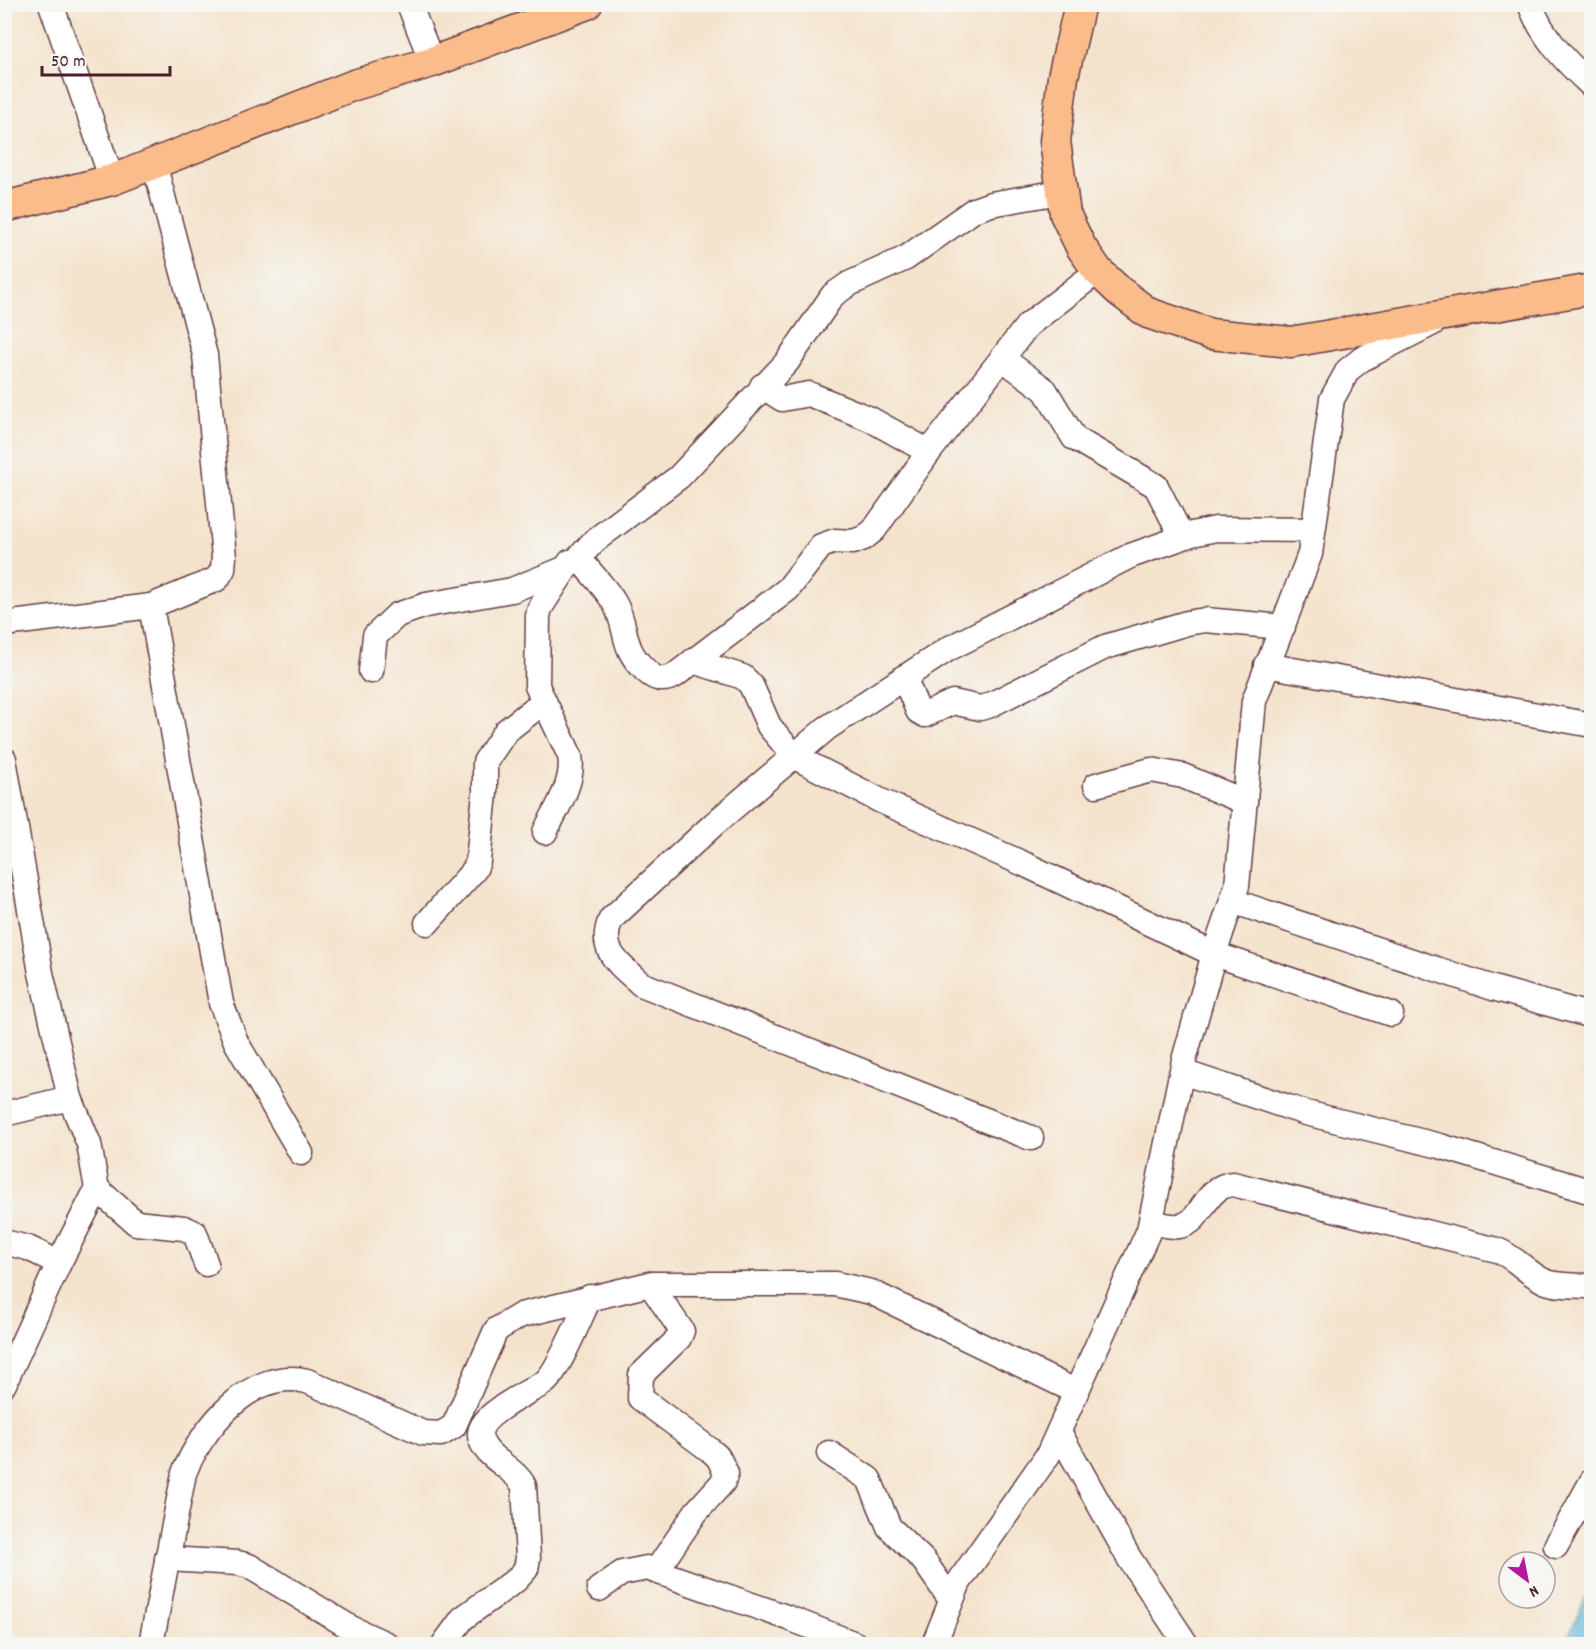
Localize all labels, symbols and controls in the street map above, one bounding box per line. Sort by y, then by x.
scale bar [42,39,170,77]
text: 50 m [51,50,86,75]
north arrow [1497,1550,1557,1610]
text: N [1524,1579,1543,1602]

